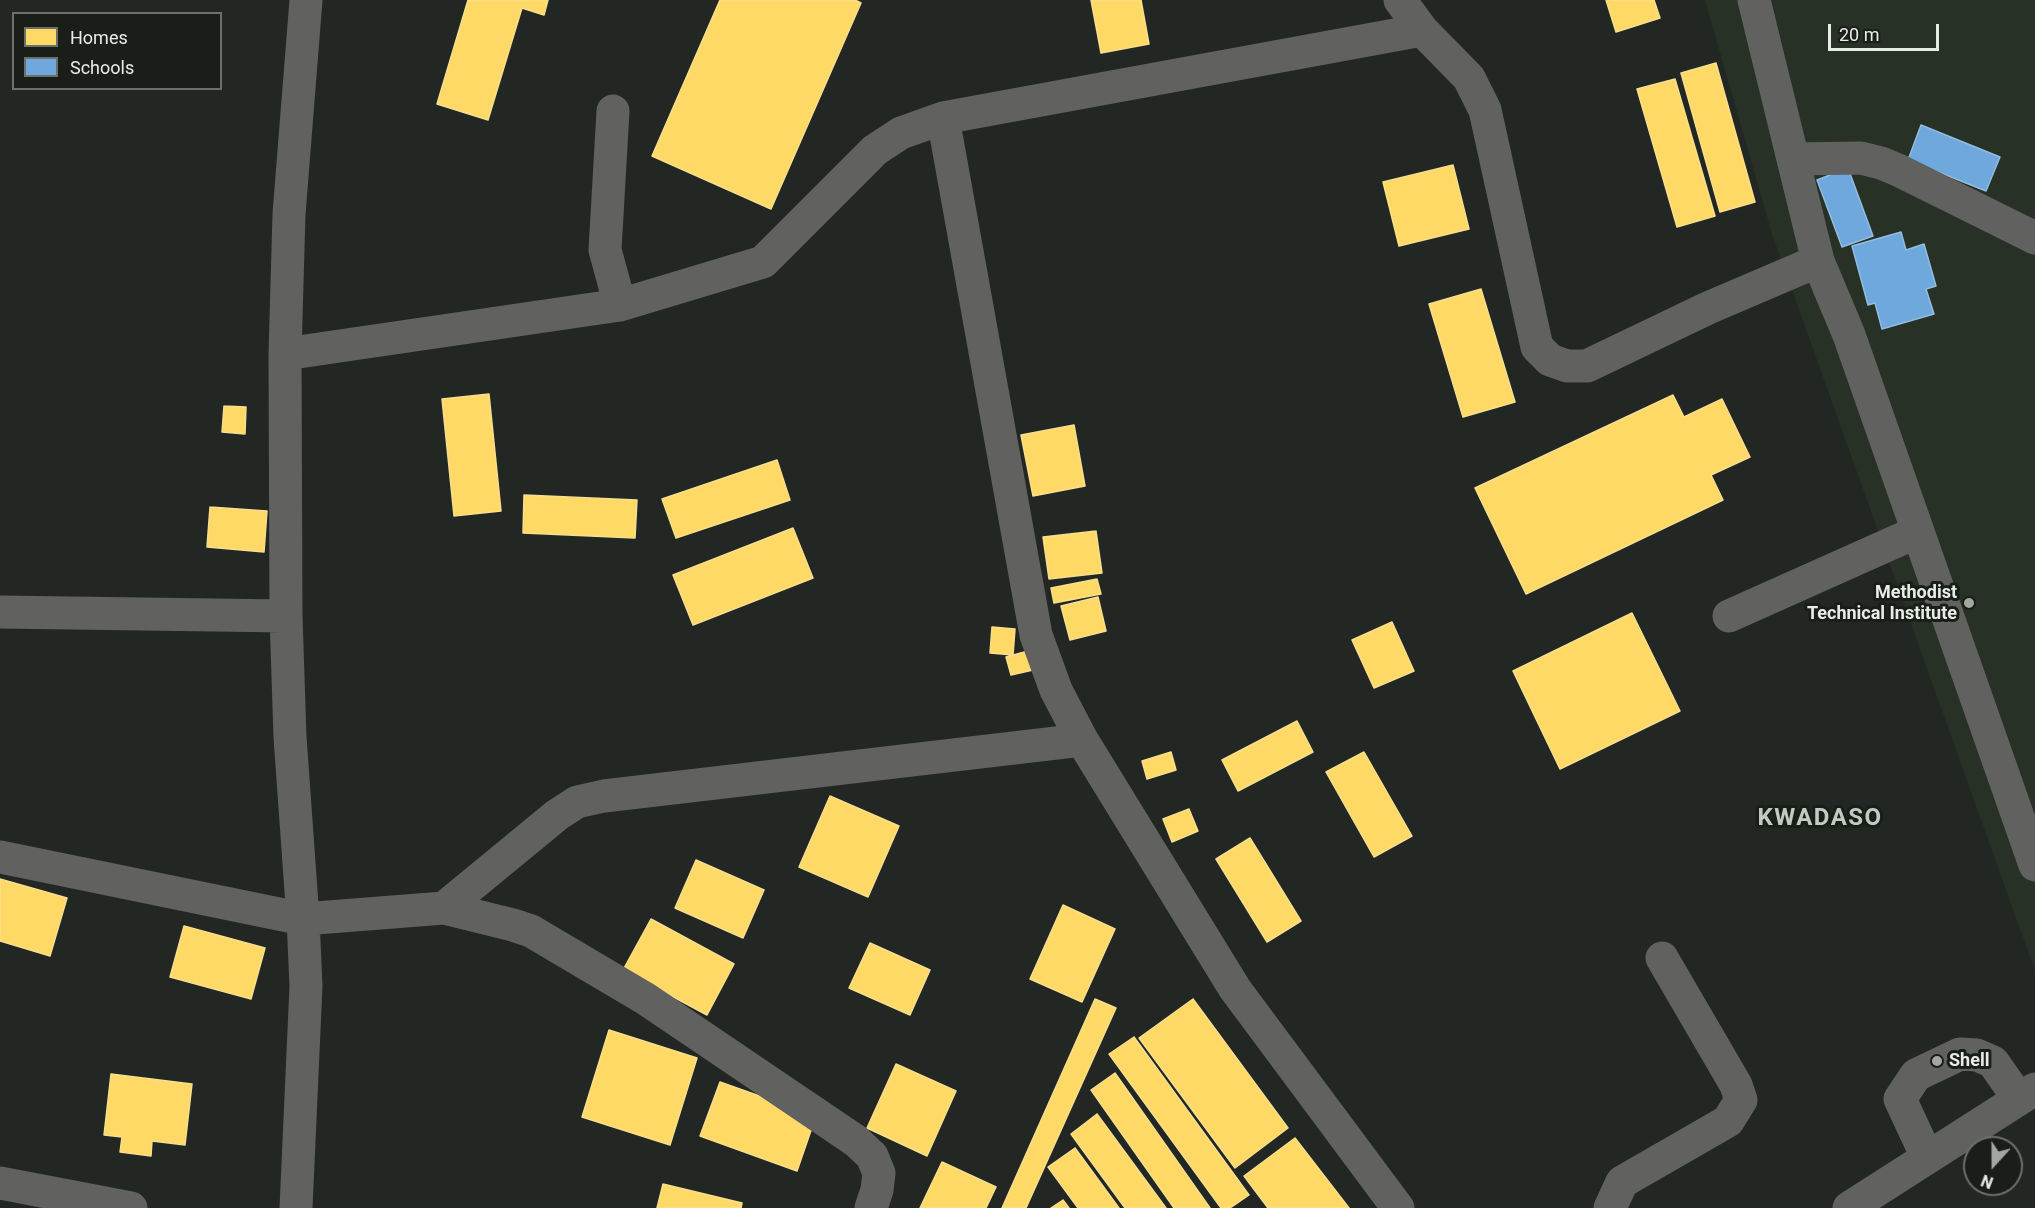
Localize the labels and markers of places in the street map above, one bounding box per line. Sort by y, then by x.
place label: Methodist Technical Institute [1807,582,1957,624]
marker: Methodist Technical Institute [1962,596,1976,610]
place label: Shell [1949,1050,1989,1072]
marker: Shell [1930,1054,1944,1068]

